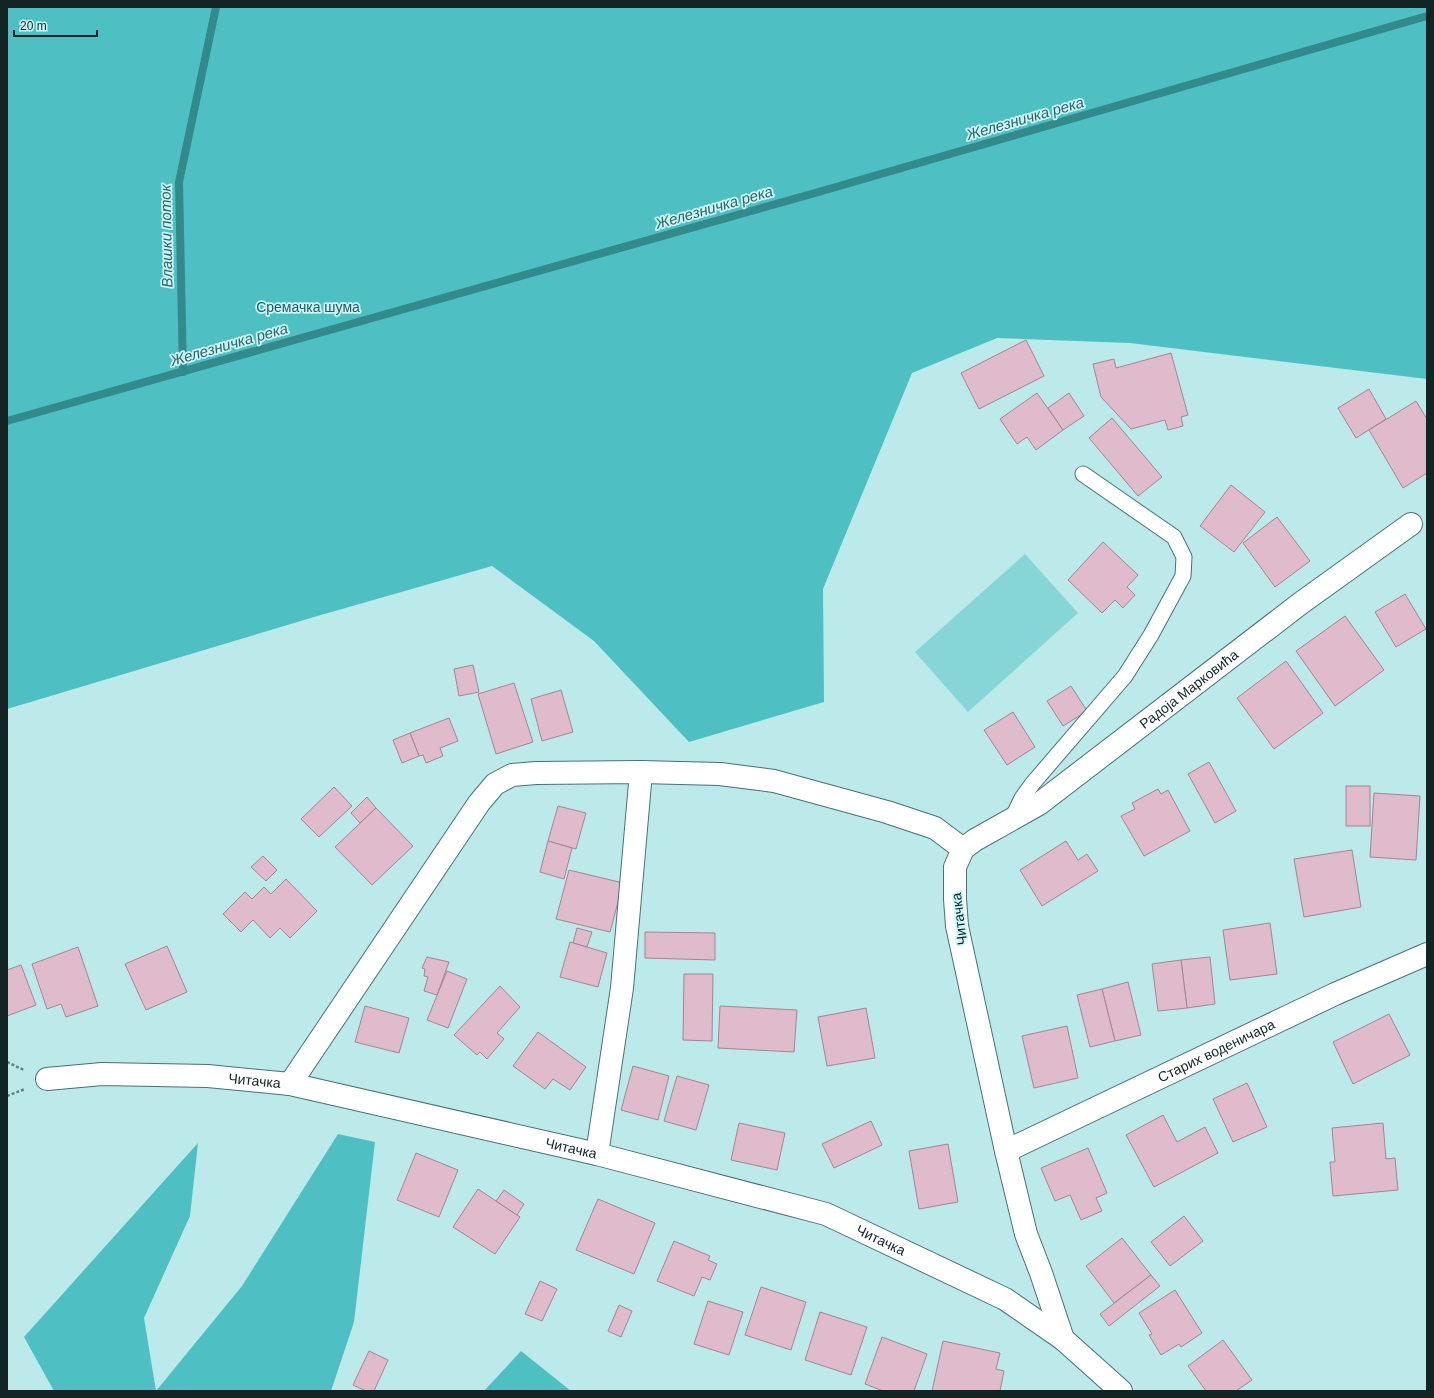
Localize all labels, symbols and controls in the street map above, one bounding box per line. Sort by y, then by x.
scale bar [14,12,97,38]
text: 20 m [20,19,47,33]
water label: Железничка река [963,93,1086,143]
water label: Железничка река [652,182,775,232]
water label: Влашки поток [157,183,175,288]
park label: Сремачка шума [256,299,360,315]
water label: Железничка река [167,319,290,369]
street label: Радоја Марковића [1136,646,1241,732]
street label: Читачка [948,892,970,946]
street label: Старих воденичара [1155,1016,1278,1085]
street label: Читачка [228,1070,282,1091]
street label: Читачка [544,1134,599,1162]
street label: Читачка [854,1222,908,1259]

